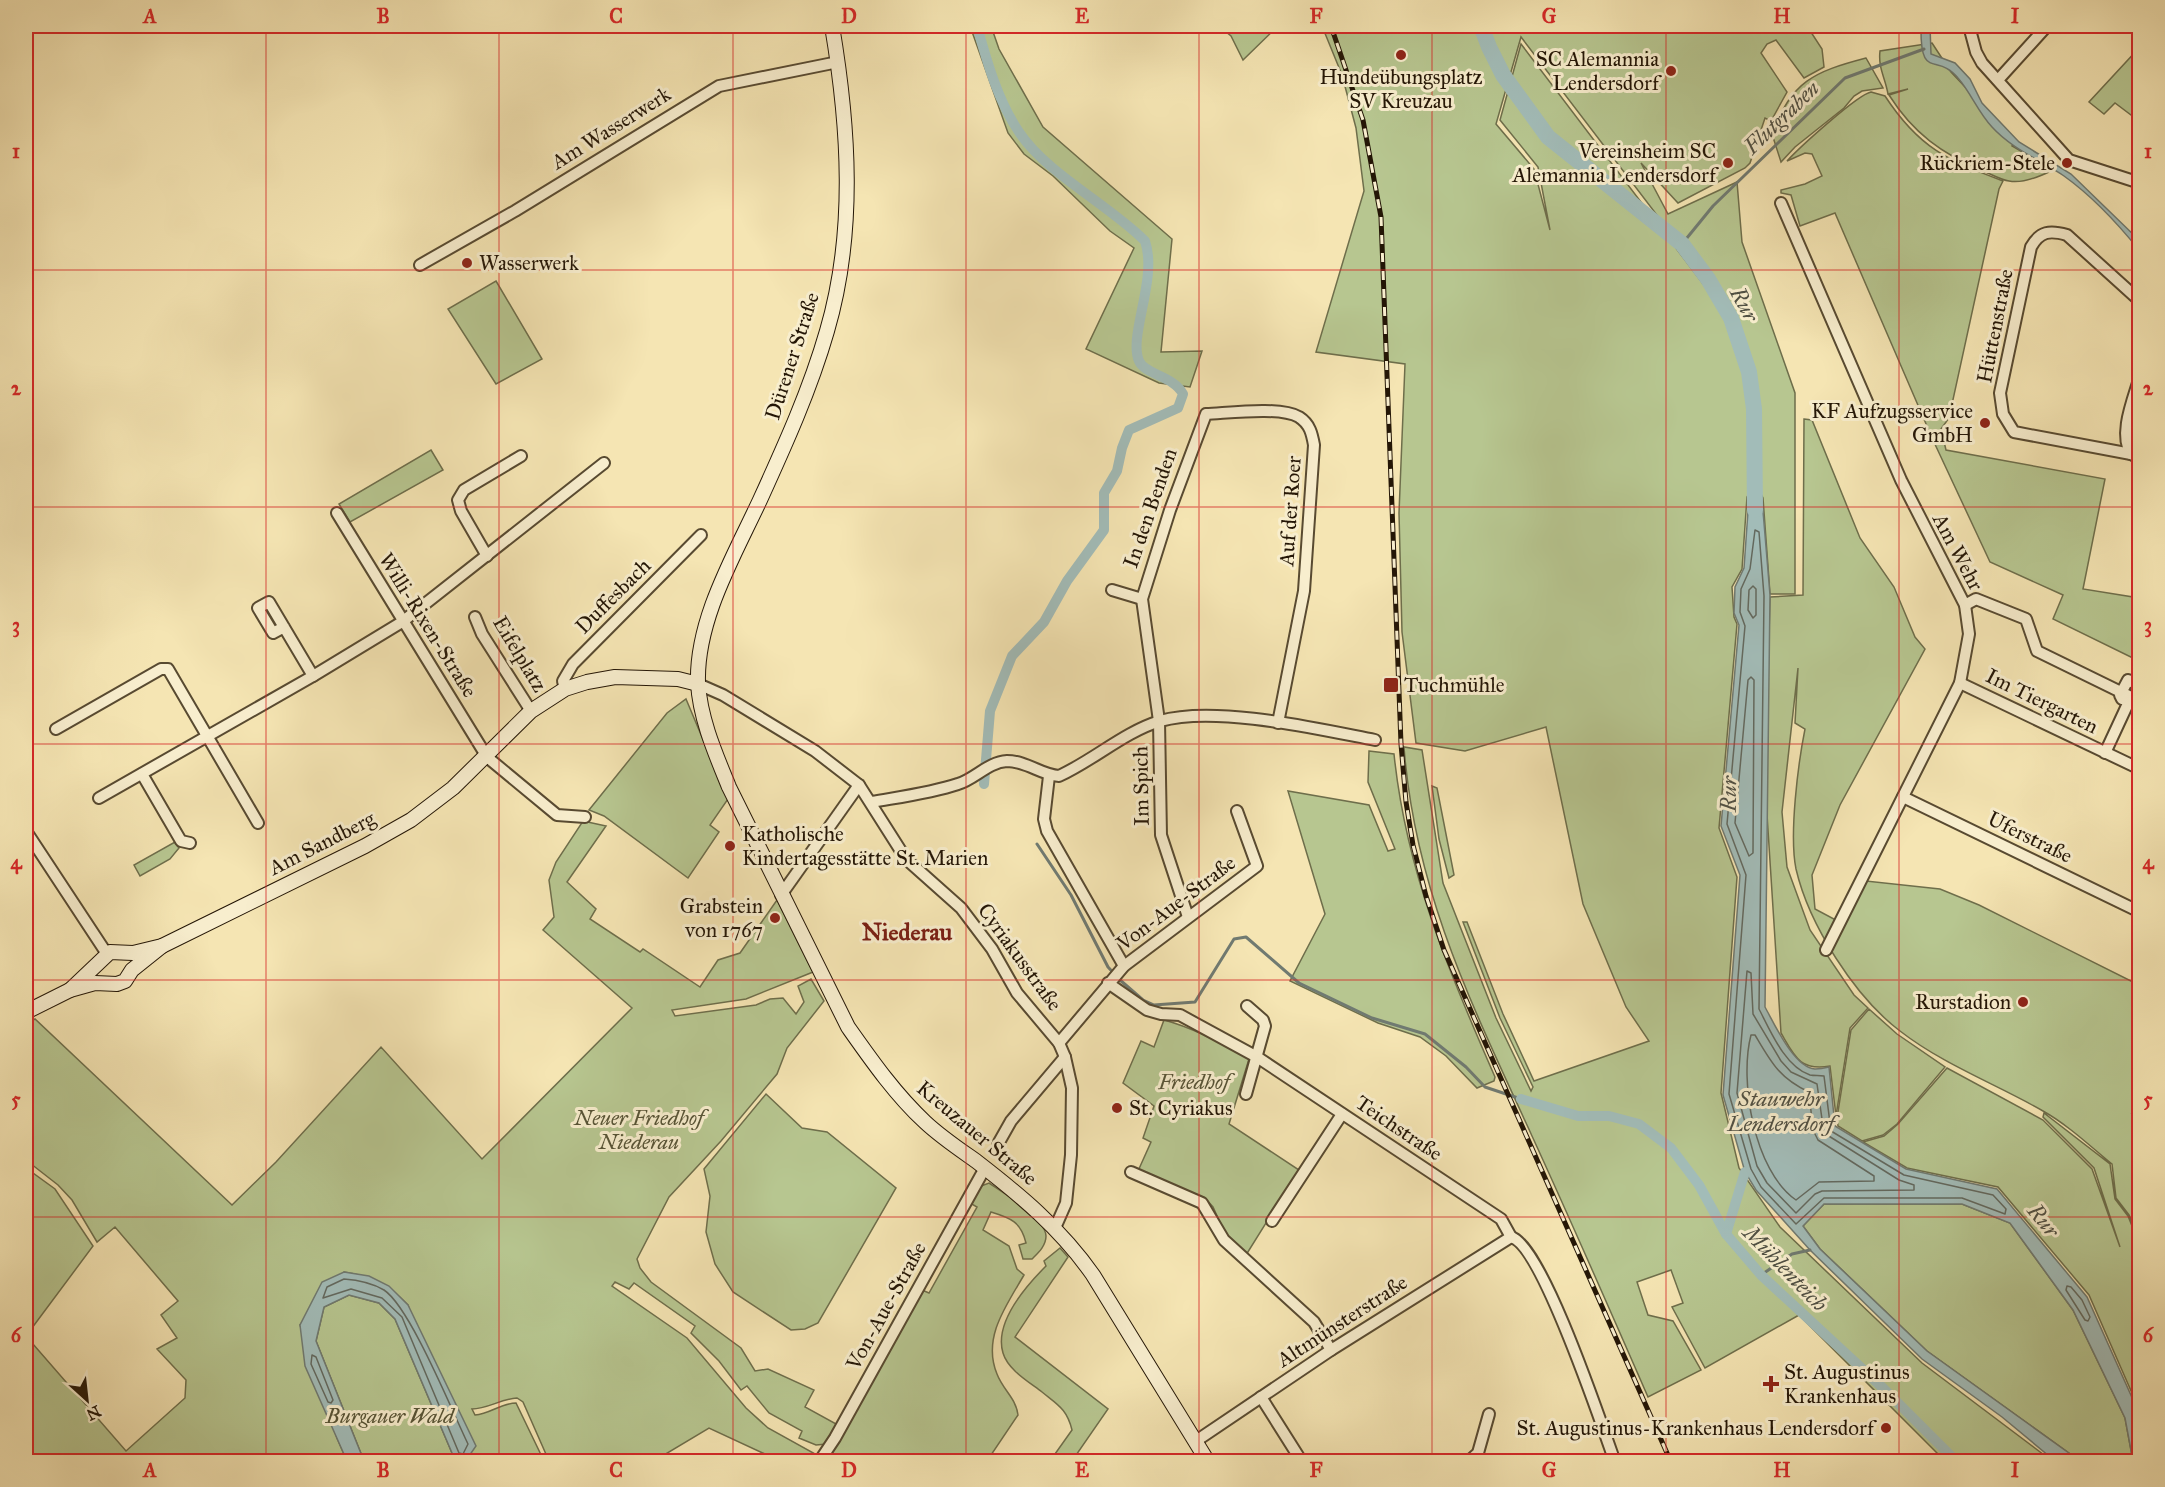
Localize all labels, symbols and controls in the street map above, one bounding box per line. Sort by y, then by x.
text: A [141,4,157,28]
text: B [376,4,390,28]
text: C [609,4,623,28]
text: D [841,4,857,28]
text: E [1075,4,1090,28]
text: F [1309,4,1323,28]
text: G [1542,4,1557,28]
text: H [1773,4,1791,28]
text: I [2011,4,2020,28]
place label: SC Alemannia Lendersdorf [1536,46,1662,96]
marker: Hundeübungsplatz SV Kreuzau [1394,48,1408,62]
place label: Hundeübungsplatz SV Kreuzau [1319,64,1483,114]
marker: SC Alemannia Lendersdorf [1664,64,1678,78]
water label: Flutgraben [1737,75,1825,161]
street label: Am Wasserwerk [546,81,676,176]
place label: Vereinsheim SC Alemannia Lendersdorf [1511,138,1719,188]
text: 1 [12,139,20,163]
text: 1 [2144,139,2152,163]
place label: Rückriem-Stele [1919,150,2055,176]
marker: Vereinsheim SC Alemannia Lendersdorf [1721,156,1735,170]
marker: Rückriem-Stele [2060,156,2074,170]
place label: Wasserwerk [479,250,579,276]
marker: Wasserwerk [460,256,474,270]
street label: Hüttenstraße [1971,267,2019,385]
water label: Rur [1724,281,1766,328]
street label: Dürener Straße [759,289,825,423]
text: 2 [11,376,22,400]
text: 2 [2143,376,2154,400]
place label: KF Aufzugsservice GmbH [1811,398,1973,448]
marker: KF Aufzugsservice GmbH [1978,416,1992,430]
street label: In den Benden [1117,445,1183,571]
street label: Auf der Roer [1273,455,1307,568]
street label: Am Wehr [1926,508,1989,595]
street label: Willi-Rixen-Straße [373,548,483,702]
street label: Duffesbach [570,553,656,639]
street label: Eifelplatz [487,611,553,697]
text: 3 [12,613,20,638]
text: 3 [2144,613,2152,638]
street label: Im Tiergarten [1981,663,2103,739]
place label: Tuchmühle [1404,672,1505,698]
marker: Tuchmühle [1382,676,1400,694]
street label: Im Spich [1127,745,1155,826]
water label: Rur [1715,774,1742,813]
street label: Am Sandberg [264,805,380,881]
street label: Uferstraße [1983,805,2077,869]
place label: Katholische Kindertagesstätte St. Marien [742,821,988,871]
marker: Katholische Kindertagesstätte St. Marien [723,839,737,853]
text: 4 [10,850,22,875]
street label: Von-Aue-Straße [1111,850,1241,957]
text: 4 [2142,850,2154,875]
place label: Grabstein von 1767 [680,893,763,943]
street label: Cyriakusstraße [972,898,1068,1016]
marker: Grabstein von 1767 [768,911,782,925]
district label: Niederau [862,917,953,947]
place label: Rurstadion [1915,989,2011,1015]
marker: Rurstadion [2016,995,2030,1009]
park label: Friedhof [1157,1069,1236,1095]
street label: Kreuzauer Straße [911,1075,1043,1191]
water label: Stauwehr Lendersdorf [1727,1085,1840,1137]
text: 5 [11,1087,21,1111]
text: 5 [2143,1087,2153,1111]
street label: Teichstraße [1351,1090,1448,1167]
place label: St. Cyriakus [1129,1095,1233,1121]
marker: St. Cyriakus [1110,1101,1124,1115]
park label: Neuer Friedhof Niederau [573,1105,710,1155]
water label: Rur [2021,1197,2066,1244]
water label: Mühlenteich [1737,1218,1833,1317]
street label: Von-Aue-Straße [840,1237,932,1375]
street label: Altmünsterstraße [1271,1269,1412,1373]
text: 6 [11,1323,23,1347]
text: 6 [2143,1323,2155,1347]
place label: St. Augustinus Krankenhaus [1784,1359,1910,1409]
north arrow [57,1370,117,1430]
marker: St. Augustinus Krankenhaus [1762,1375,1780,1393]
text: N [83,1401,104,1425]
park label: Burgauer Wald [325,1403,456,1429]
place label: St. Augustinus-Krankenhaus Lendersdorf [1516,1415,1877,1441]
marker: St. Augustinus-Krankenhaus Lendersdorf [1879,1421,1893,1435]
text: A [141,1458,157,1482]
text: B [376,1458,390,1482]
text: C [609,1458,623,1482]
text: D [841,1458,857,1482]
text: E [1075,1458,1090,1482]
text: F [1309,1458,1323,1482]
text: G [1542,1458,1557,1482]
text: H [1773,1458,1791,1482]
text: I [2011,1458,2020,1482]

